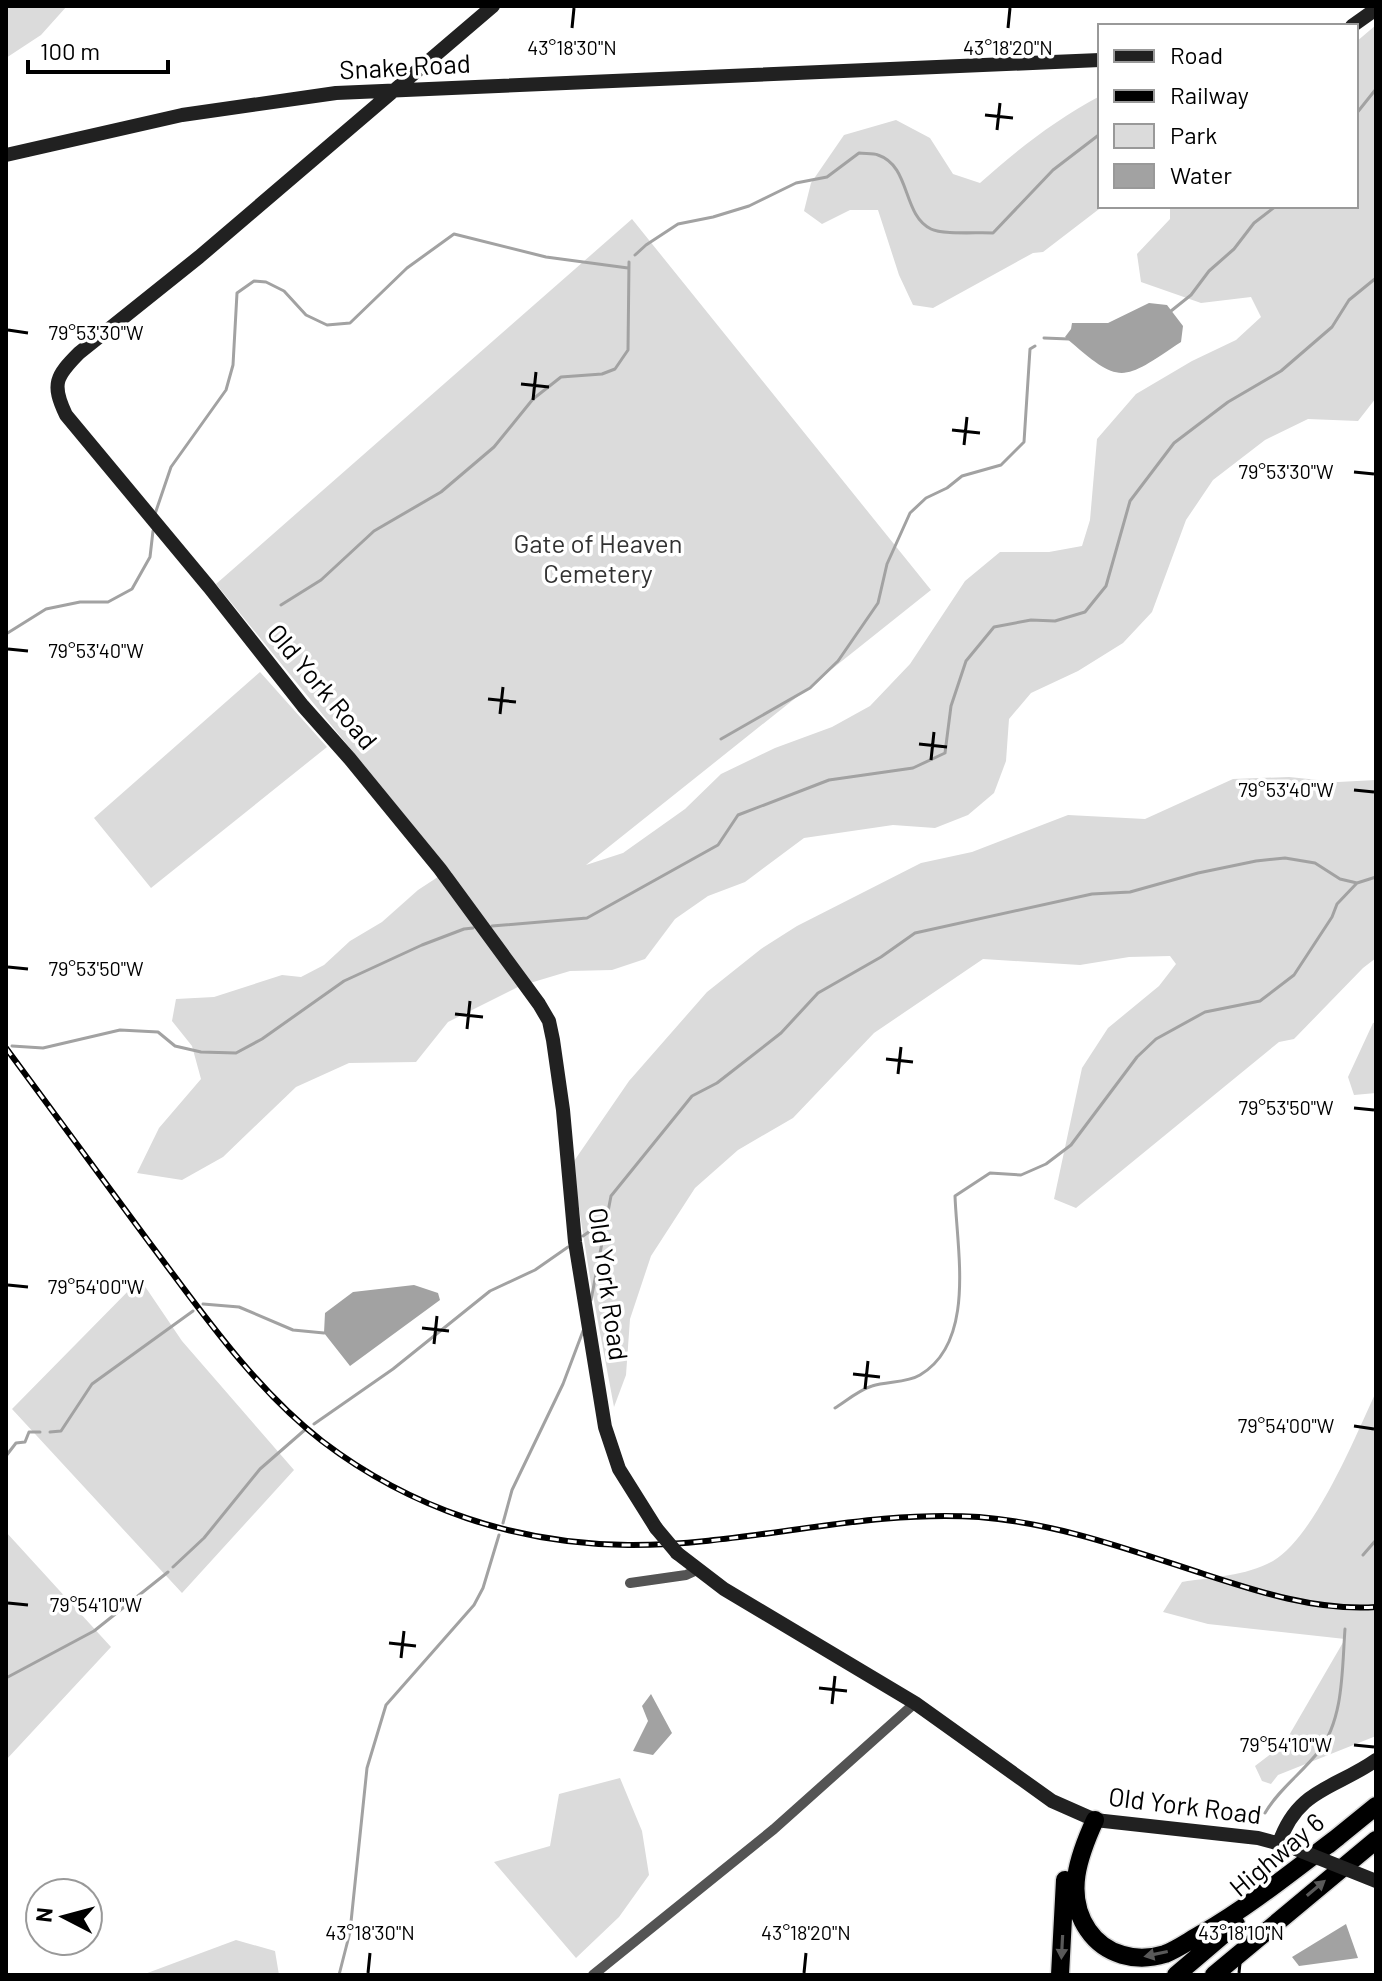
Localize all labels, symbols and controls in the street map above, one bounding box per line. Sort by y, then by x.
scale bar [28,24,168,74]
legend [1098,24,1358,208]
text: 43°18'30"N [527,35,617,59]
text: 43°18'20"N [963,35,1053,59]
text: 100 m [40,36,100,65]
text: Road [1170,40,1223,69]
street label: Snake Road [338,47,471,84]
text: Railway [1170,80,1249,109]
text: Park [1170,120,1217,149]
text: Water [1170,160,1232,189]
text: 79°53'30"W [48,320,144,344]
text: 79°53'30"W [1238,459,1334,483]
park label: Gate of Heaven Cemetery [513,527,683,588]
street label: Old York Road [262,617,385,755]
text: 79°53'40"W [48,638,144,662]
text: 79°53'40"W [1238,777,1334,801]
text: 79°53'50"W [48,956,144,980]
text: 79°53'50"W [1238,1095,1334,1119]
street label: Old York Road [583,1205,636,1362]
text: 79°54'00"W [48,1274,145,1298]
text: 79°54'00"W [1238,1413,1335,1437]
text: 79°54'10"W [50,1592,143,1616]
text: 79°54'10"W [1240,1732,1333,1756]
street label: Old York Road [1107,1780,1264,1829]
street label: Highway 6 [1223,1805,1329,1902]
north arrow [24,1877,104,1957]
one-way arrow [1306,1880,1326,1897]
text: N [29,1906,57,1923]
text: 43°18'30"N [325,1920,415,1944]
text: 43°18'20"N [761,1920,851,1944]
text: 43°18'10"N [1198,1920,1284,1944]
one-way arrow [1055,1935,1068,1960]
one-way arrow [1143,1949,1168,1961]

